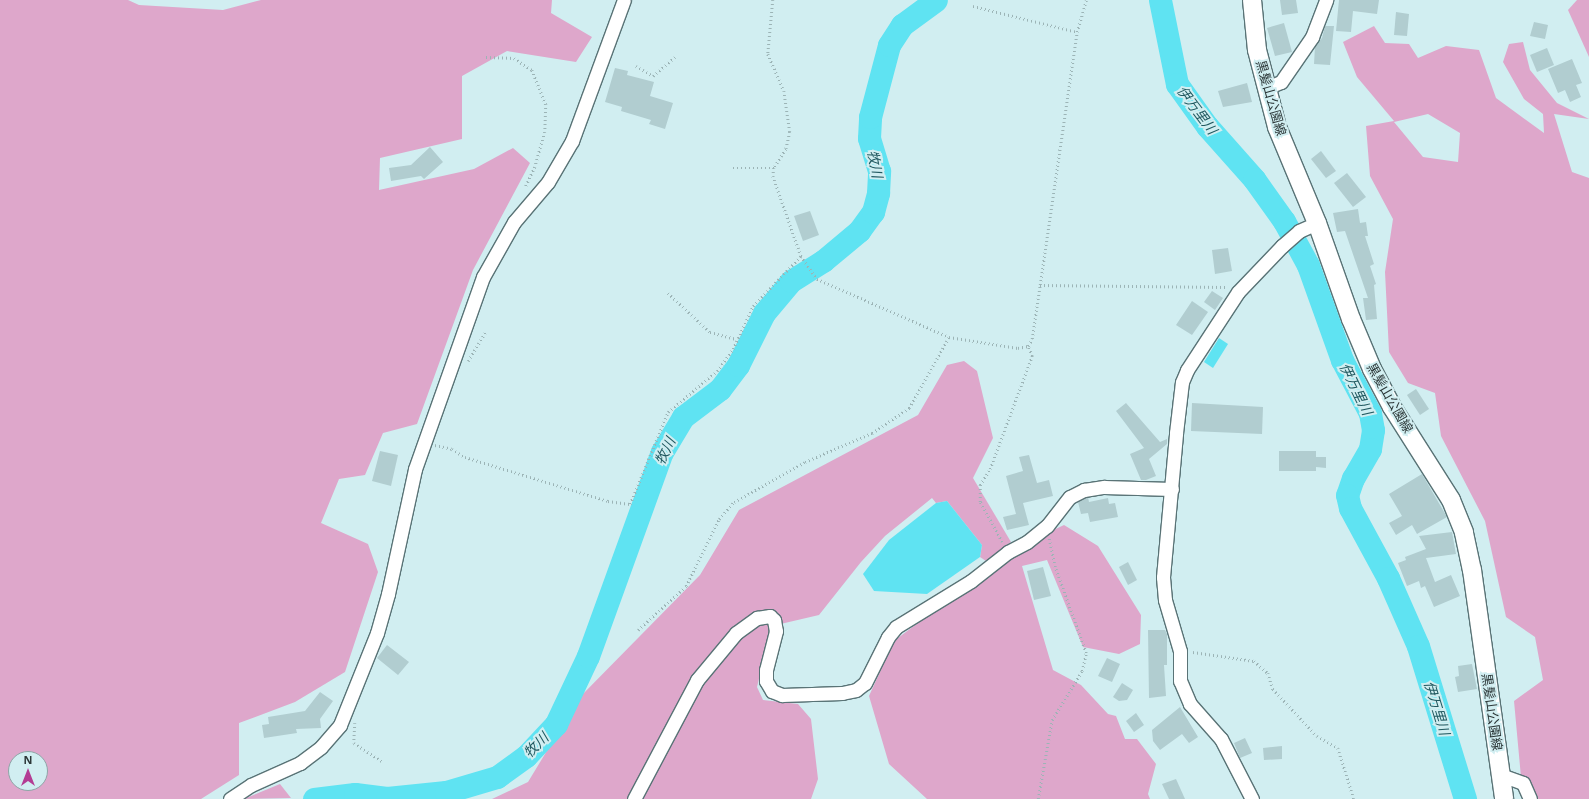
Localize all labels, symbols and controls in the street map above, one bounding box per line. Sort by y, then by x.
street label: 黒髪山公園線 [1253,58,1289,138]
water label: 伊万里川 [1173,83,1221,137]
water label: 牧川 [864,149,886,179]
water label: 伊万里川 [1336,360,1376,418]
street label: 黒髪山公園線 [1364,360,1416,436]
water label: 牧川 [651,435,679,467]
street label: 黒髪山公園線 [1479,672,1505,752]
water label: 伊万里川 [1421,679,1453,737]
water label: 牧川 [520,729,552,761]
north arrow [8,751,48,791]
text: N [24,752,32,767]

